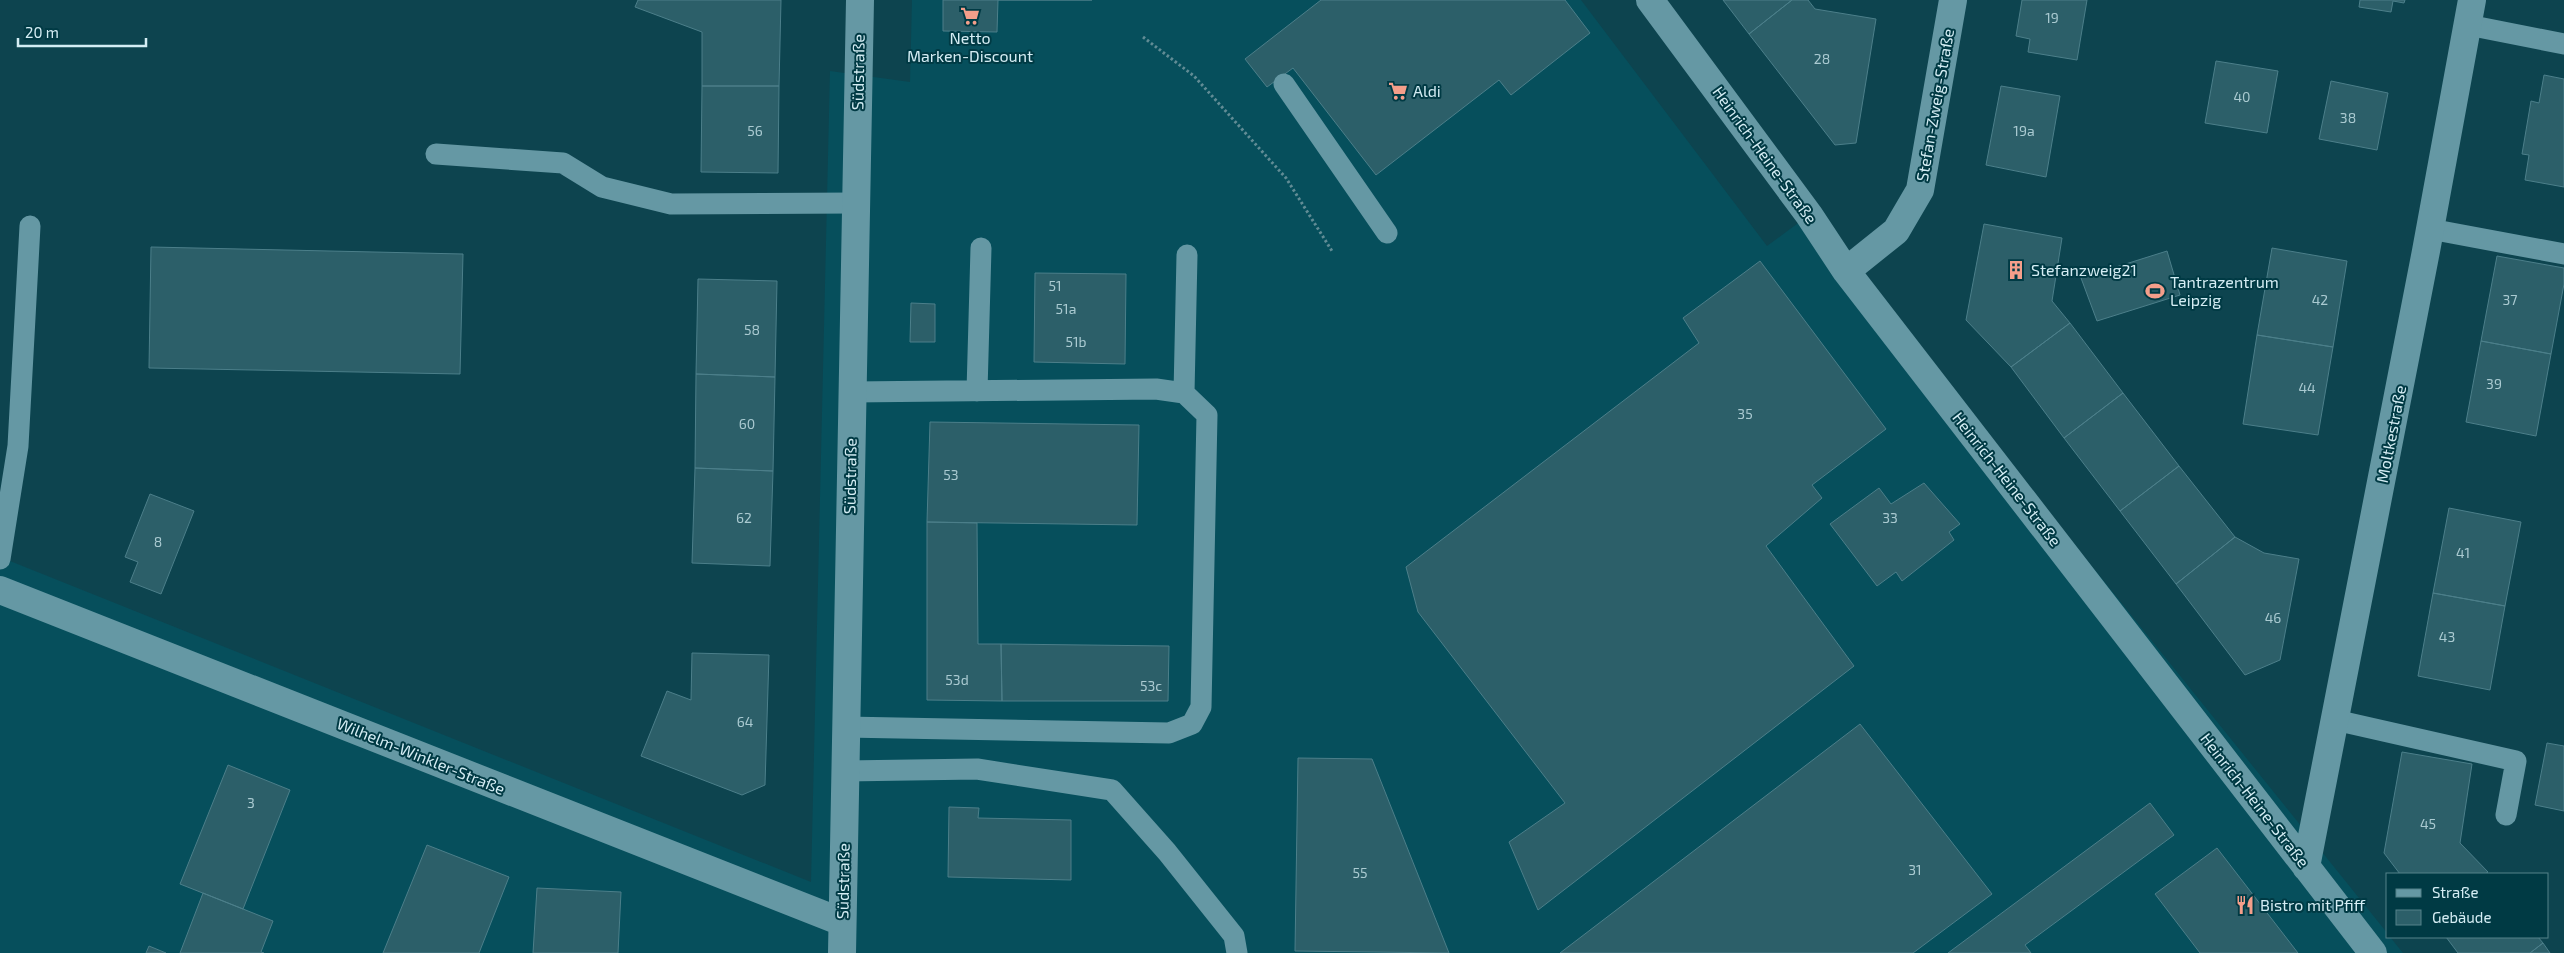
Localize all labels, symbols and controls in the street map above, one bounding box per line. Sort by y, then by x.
supermarket icon: Netto Marken-Discount [959,5,981,27]
house number: 19 [2045,9,2059,26]
scale bar [18,15,145,47]
text: 20 m [25,23,59,41]
street label: Stefan-Zweig-Straße [1912,27,1957,183]
place label: Netto Marken-Discount [907,28,1033,65]
street label: Südstraße [847,34,868,110]
house number: 28 [1814,50,1830,67]
supermarket icon: Aldi [1387,80,1409,102]
place label: Aldi [1413,81,1441,100]
street label: Heinrich-Heine-Straße [1709,82,1822,227]
house number: 40 [2233,88,2251,105]
house number: 38 [2340,109,2356,126]
house number: 56 [747,122,763,139]
house number: 19a [2013,122,2035,139]
building icon: Stefanzweig21 [2005,259,2027,281]
place label: Stefanzweig21 [2031,260,2137,279]
place label: Tantrazentrum Leipzig [2170,272,2279,309]
house number: 51 [1048,277,1062,294]
sports icon: Tantrazentrum Leipzig [2144,280,2166,302]
house number: 42 [2312,291,2328,308]
house number: 37 [2503,291,2517,308]
house number: 51a [1056,300,1076,317]
house number: 58 [744,321,760,338]
house number: 51b [1065,333,1087,350]
house number: 39 [2486,375,2502,392]
house number: 44 [2298,379,2316,396]
street label: Moltkestraße [2372,383,2409,484]
house number: 35 [1737,405,1753,422]
street label: Heinrich-Heine-Straße [1949,408,2066,550]
house number: 60 [739,415,755,432]
street label: Südstraße [839,438,860,514]
house number: 53 [943,466,959,483]
house number: 62 [736,509,752,526]
house number: 33 [1882,509,1898,526]
house number: 8 [154,533,162,550]
house number: 41 [2456,544,2470,561]
house number: 46 [2265,609,2281,626]
house number: 43 [2439,628,2455,645]
house number: 53d [945,671,969,688]
house number: 53c [1140,677,1162,694]
street label: Wilhelm-Winkler-Straße [334,713,508,798]
house number: 64 [737,713,753,730]
street label: Heinrich-Heine-Straße [2197,729,2314,871]
house number: 3 [247,794,255,811]
house number: 45 [2420,815,2436,832]
street label: Südstraße [832,843,853,919]
house number: 31 [1908,861,1922,878]
house number: 55 [1352,864,1368,881]
legend [2386,873,2549,938]
text: Straße [2432,883,2478,901]
restaurant icon: Bistro mit Pfiff [2234,894,2256,916]
place label: Bistro mit Pfiff [2260,895,2366,914]
text: Gebäude [2432,908,2491,926]

